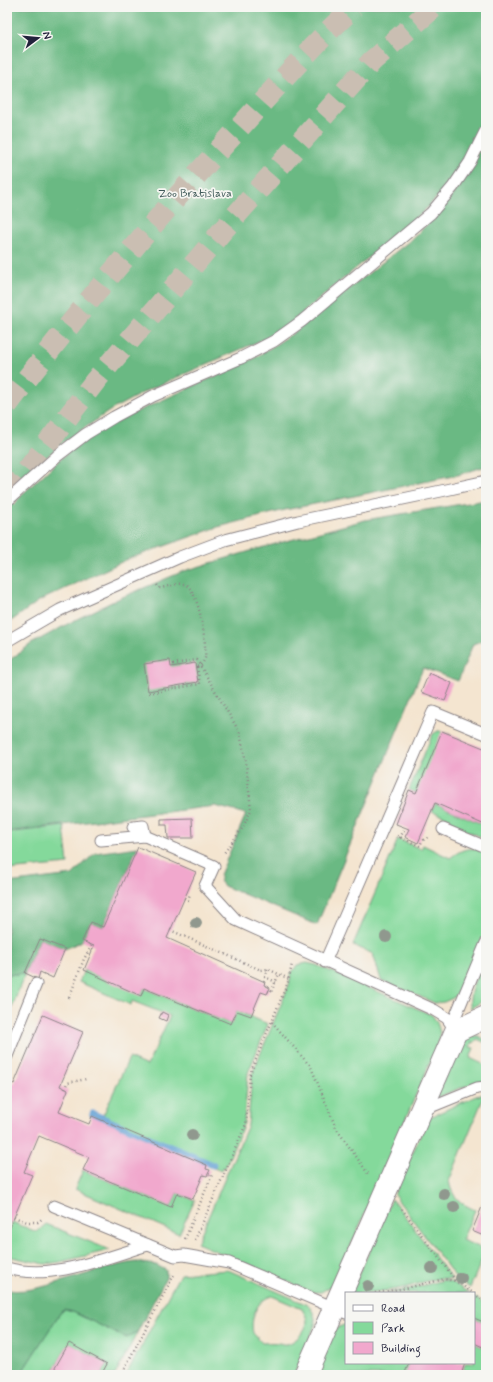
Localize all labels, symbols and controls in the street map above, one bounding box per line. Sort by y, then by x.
north arrow [18,18,58,58]
text: N [39,30,54,41]
park label: Zoo Bratislava [158,186,232,202]
legend [345,1292,475,1364]
text: Road [381,1301,405,1317]
text: Park [381,1321,405,1337]
text: Building [381,1341,421,1358]

